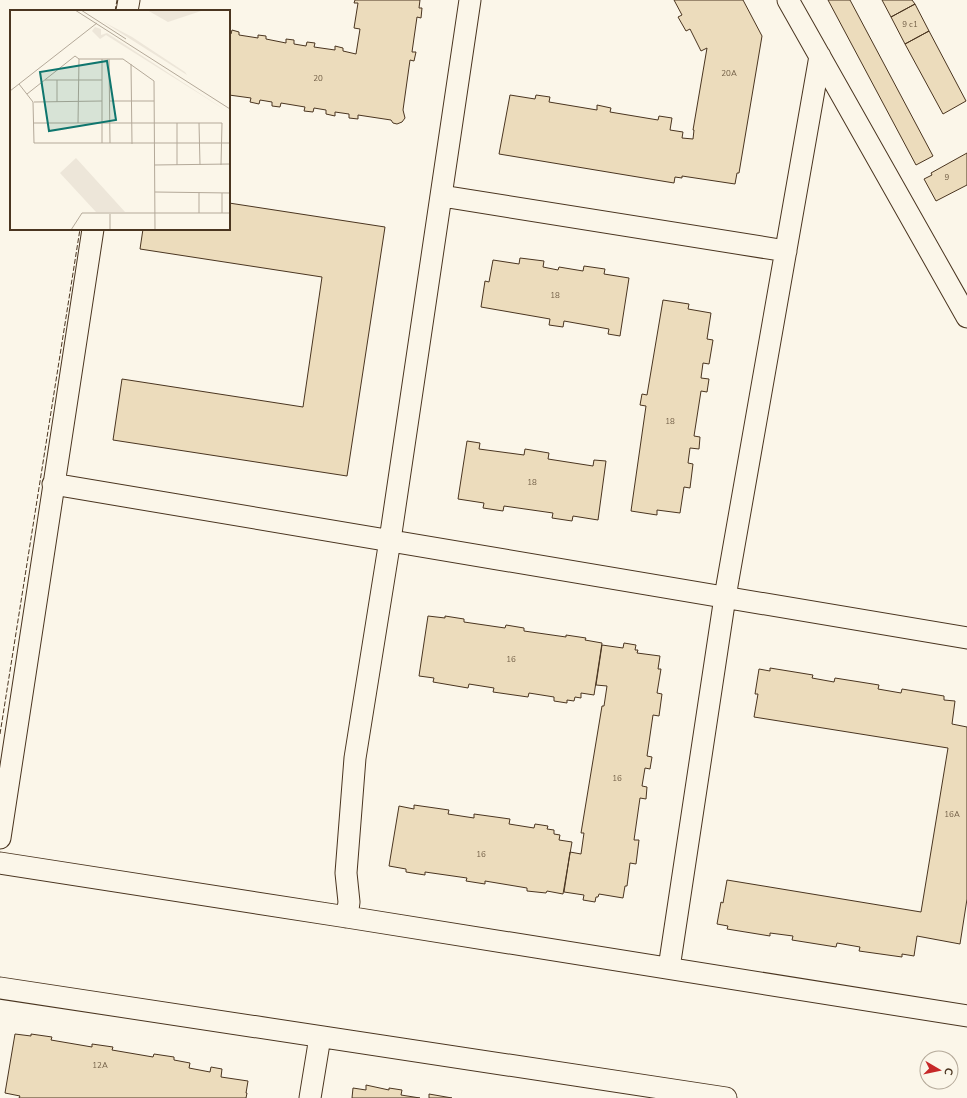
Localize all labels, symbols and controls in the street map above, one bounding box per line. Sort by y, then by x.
inset map [10,10,230,230]
house number: 9 с1 [902,19,918,30]
house number: 20А [721,68,737,79]
house number: 20 [313,73,323,84]
house number: 9 [945,172,950,183]
house number: 18 [550,290,560,301]
house number: 18 [665,416,675,427]
house number: 18 [527,477,537,488]
house number: 16 [506,654,516,665]
house number: 16 [612,773,622,784]
house number: 16А [944,809,960,820]
house number: 16 [476,849,486,860]
north arrow [919,1050,959,1090]
house number: 12А [92,1060,108,1071]
text: С [940,1067,956,1077]

